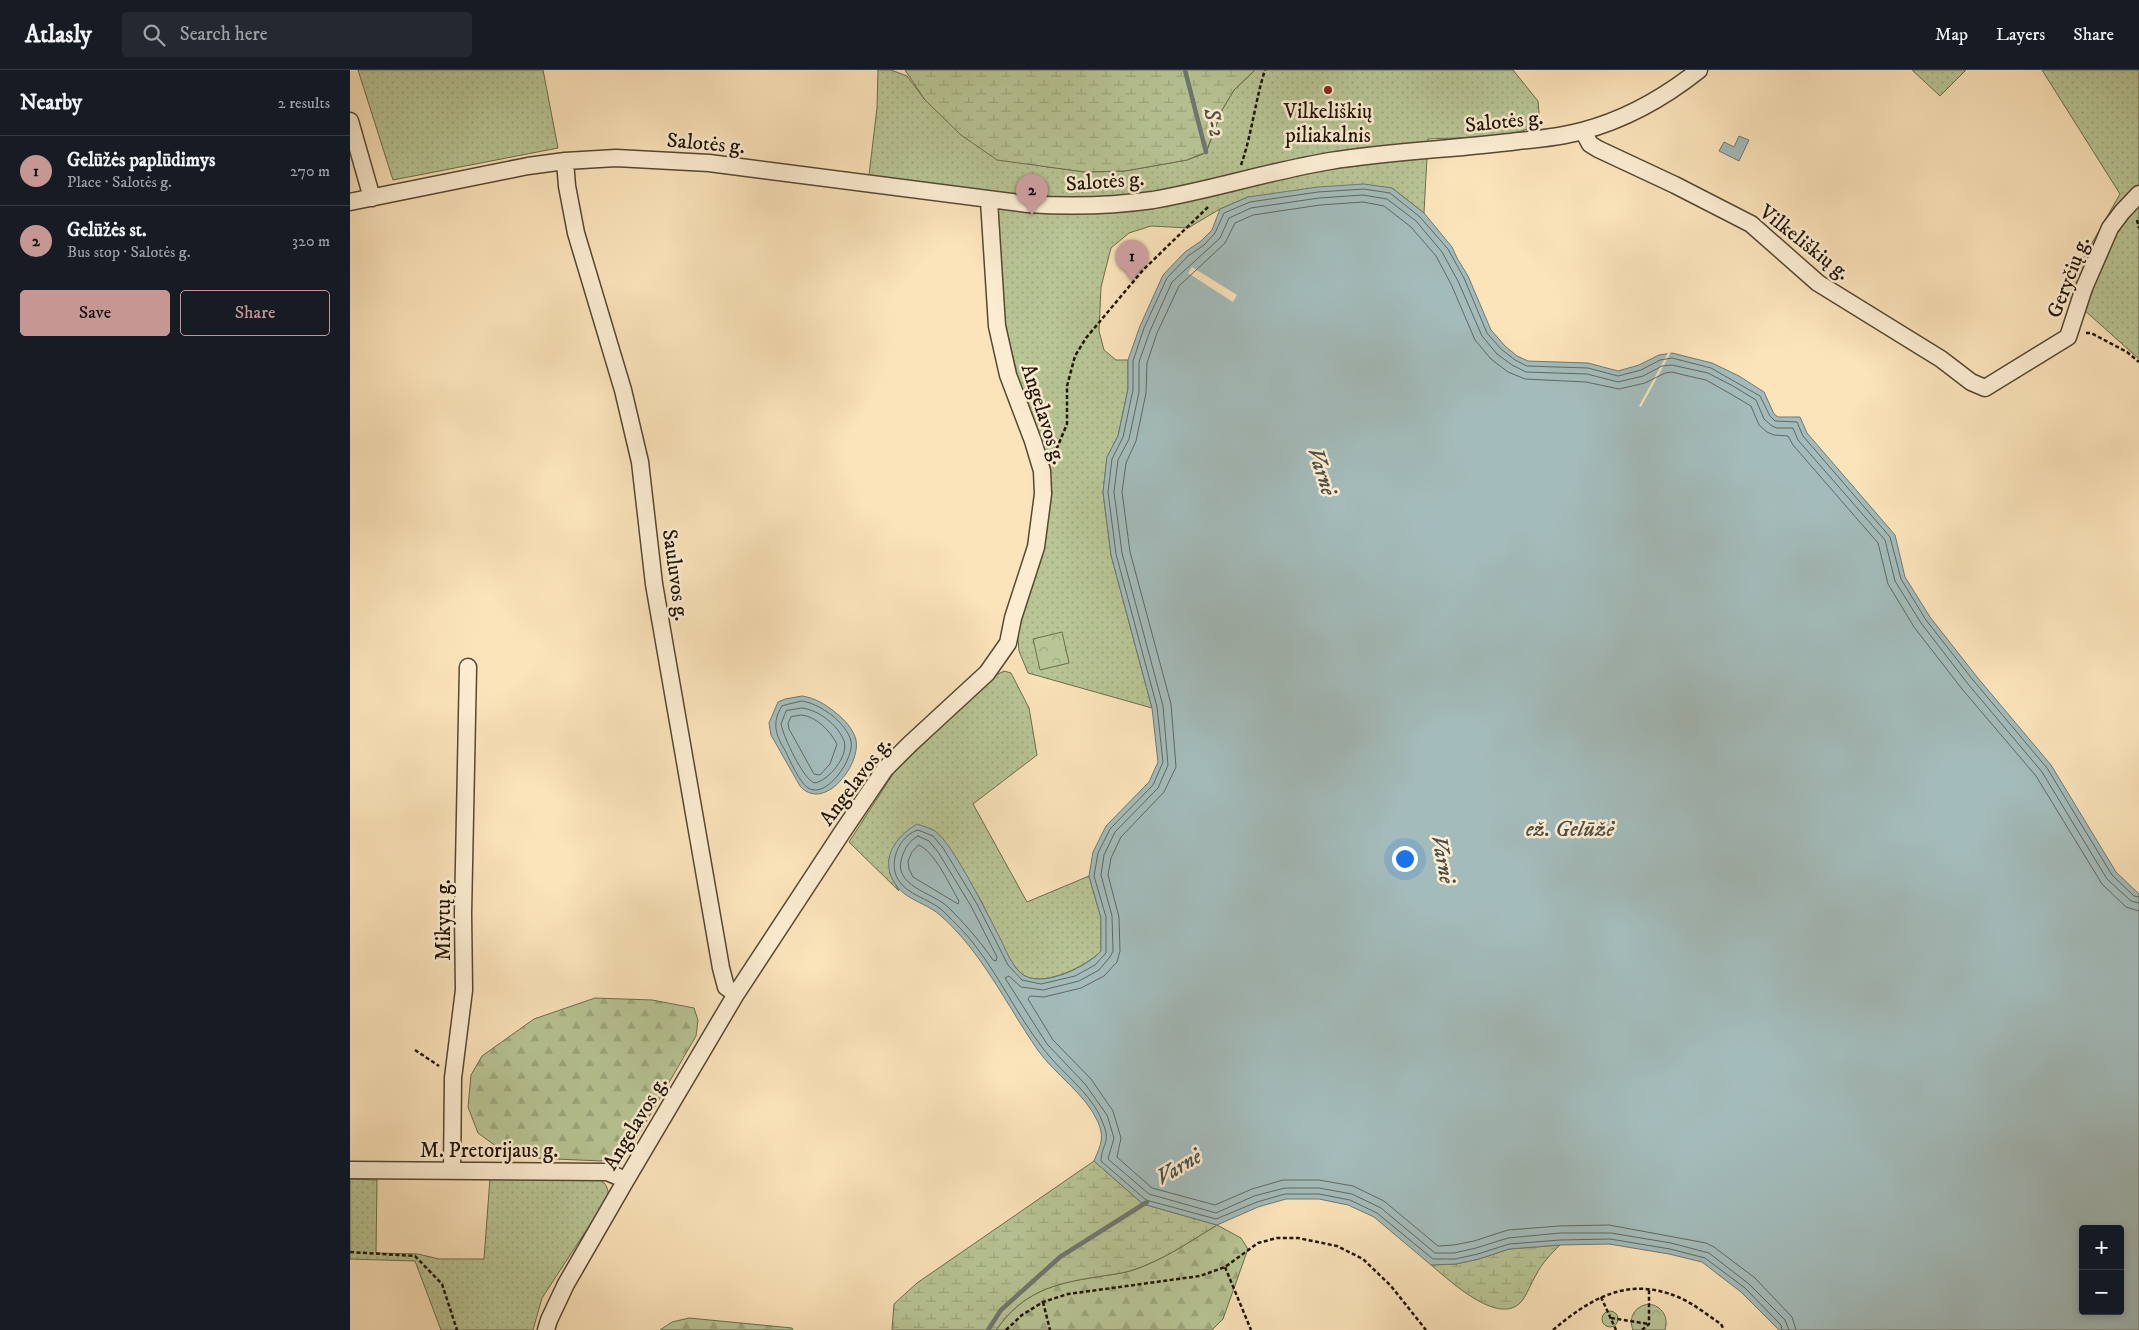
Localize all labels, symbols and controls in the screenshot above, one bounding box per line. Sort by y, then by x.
search box [122,12,472,57]
text: Atlasly [25,20,92,50]
icon: search [140,21,168,49]
text: Search here [180,23,268,46]
text: Map [1935,24,1968,46]
text: Layers [1996,24,2045,46]
text: Share [2073,24,2114,46]
marker: Vilkeliškių piliakalnis [1322,84,1334,96]
text: Nearby [20,90,82,116]
text: 2 results [278,93,330,113]
place label: Vilkeliškių piliakalnis [1283,99,1372,149]
water label: S-2 [1197,104,1230,140]
street label: Salotės g. [1464,105,1545,139]
street label: Salotės g. [666,128,746,160]
text: Gelūžės paplūdimys [67,149,215,172]
text: 1 [33,161,39,181]
text: 270 m [290,161,330,181]
street label: Salotės g. [1065,166,1145,198]
text: Place · Salotės g. [67,172,172,192]
pin: 2 [1016,174,1048,215]
street label: Vilkeliškių g. [1753,199,1855,286]
text: Gelūžės st. [67,219,146,242]
text: 2 [32,231,40,251]
text: 320 m [292,231,330,251]
street label: Geryčių g. [2042,233,2096,322]
pin: 1 [1116,240,1148,281]
text: Bus stop · Salotės g. [67,242,190,262]
button: Save [20,290,170,336]
button: Share [180,290,330,336]
street label: Angelavos g. [1015,361,1072,468]
water label: Varnė [1301,444,1342,500]
street label: Sauluvos g. [656,528,694,623]
street label: Angelavos g. [814,732,898,831]
water label: ež. Gelūžė [1526,816,1616,843]
water label: Varnė [1425,833,1461,887]
your location [1392,846,1418,872]
street label: Mikytų g. [431,879,457,961]
street label: Angelavos g. [598,1072,674,1175]
street label: M. Pretorijaus g. [420,1138,558,1164]
water label: Varnė [1151,1142,1208,1191]
map controls [2079,1225,2124,1315]
button: + [2079,1225,2124,1270]
button: − [2079,1270,2124,1315]

